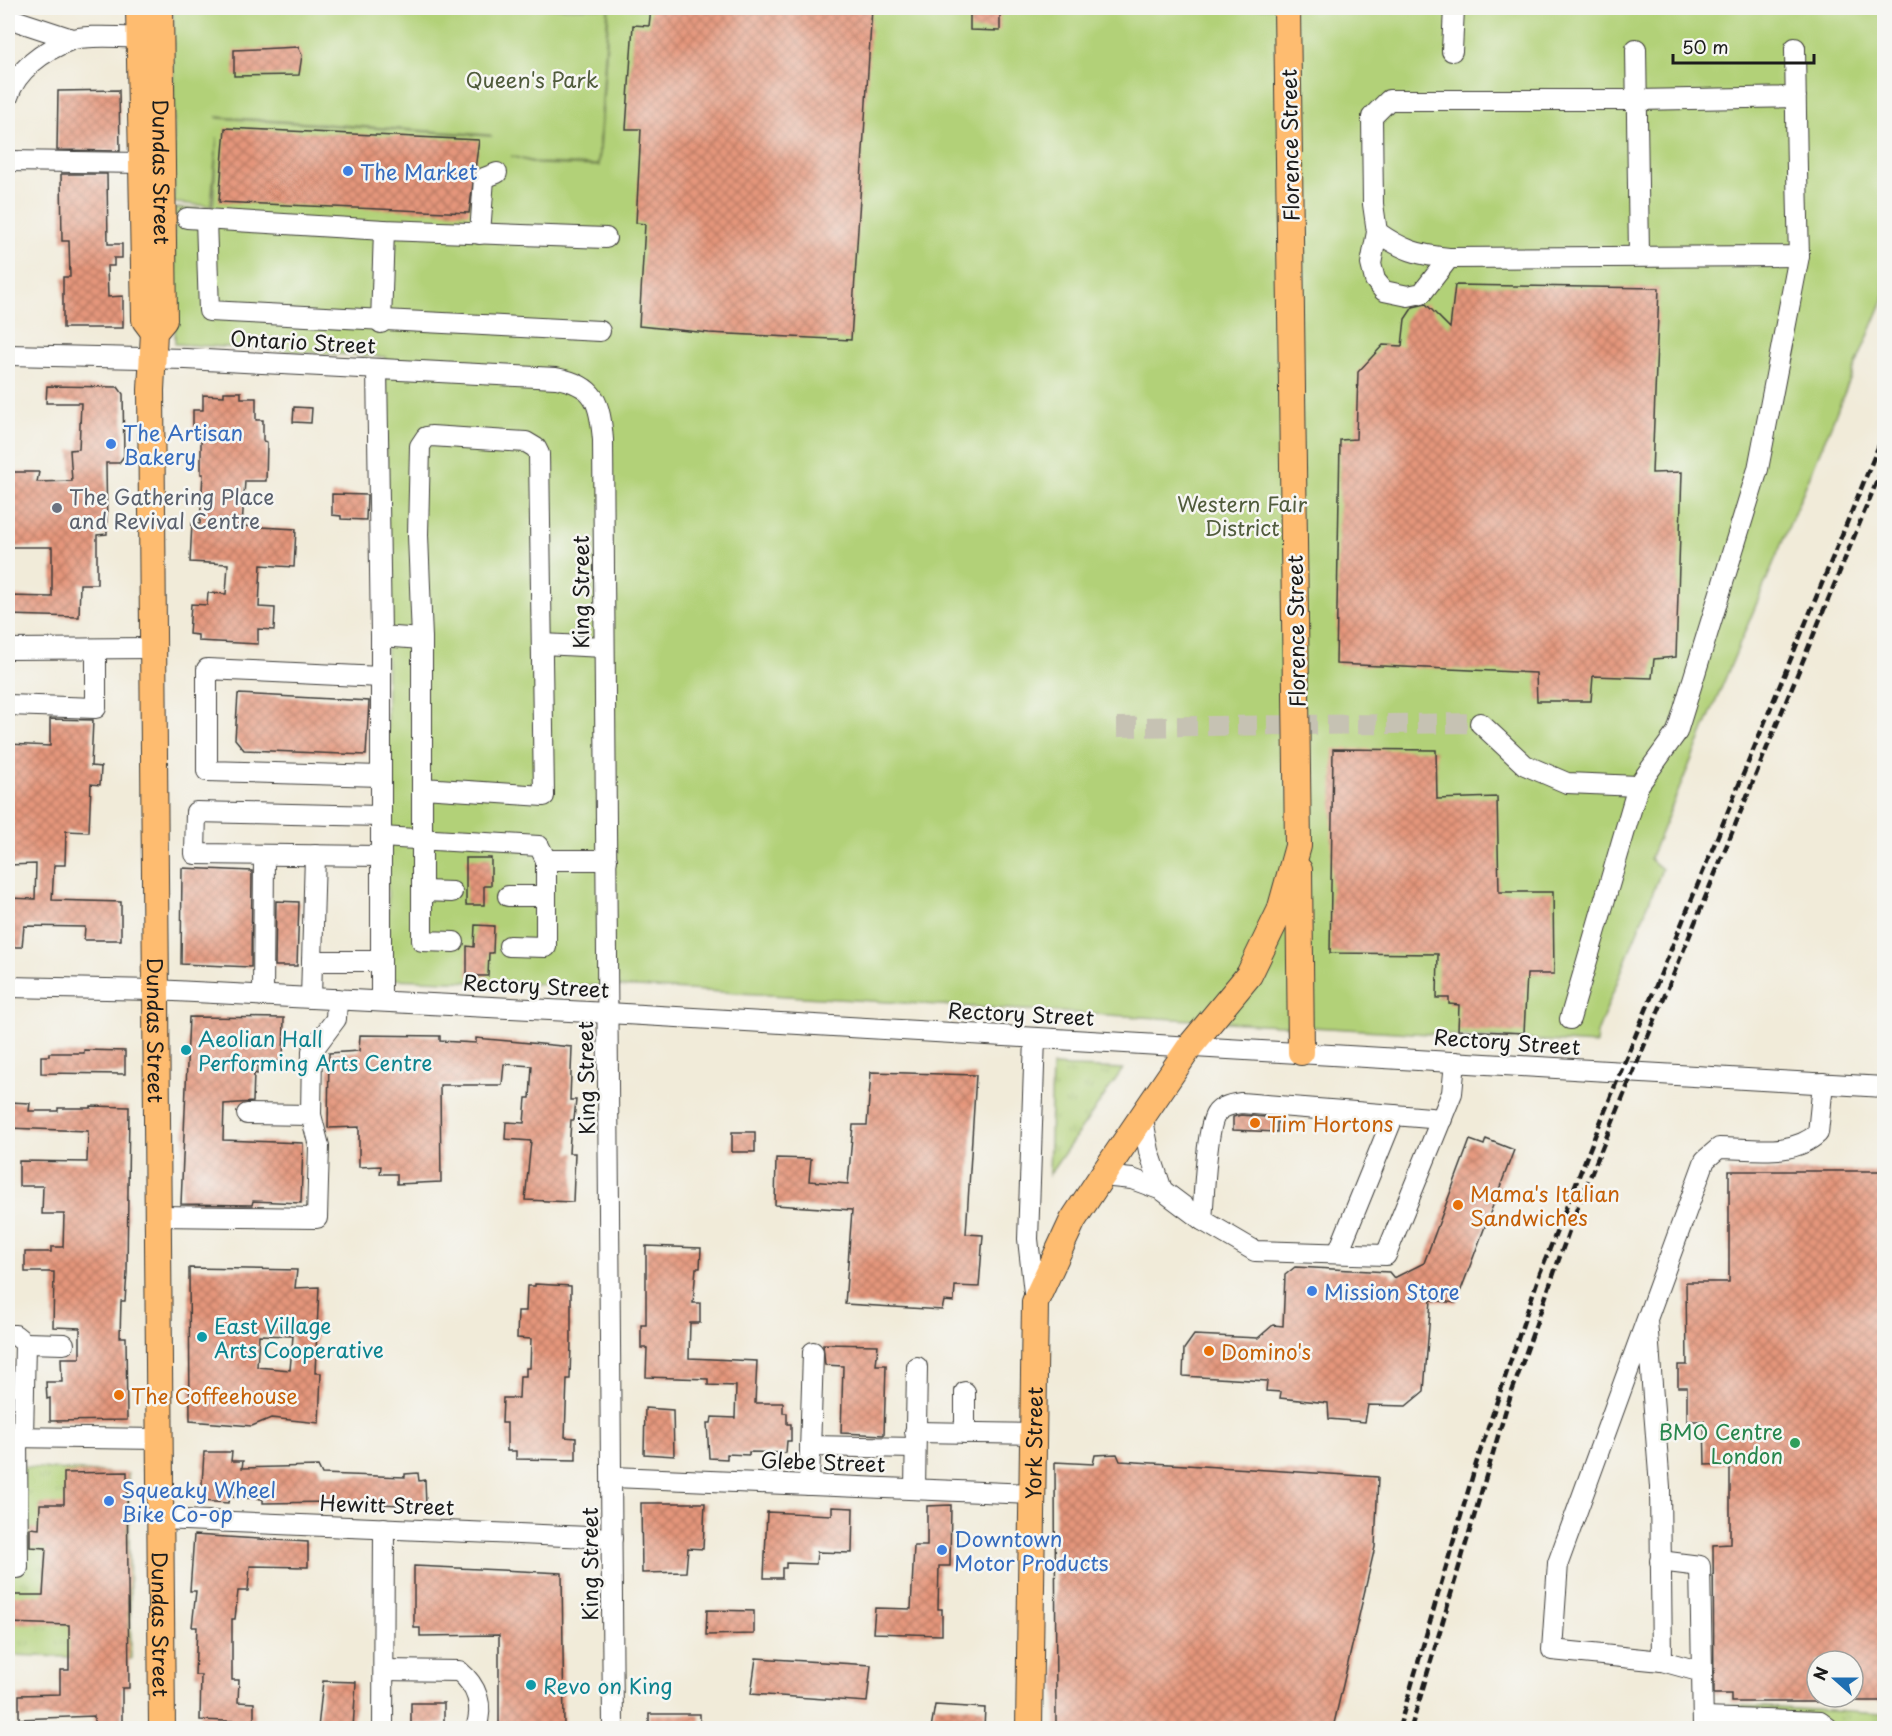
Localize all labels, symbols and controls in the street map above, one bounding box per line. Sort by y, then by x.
scale bar [1673,27,1814,65]
text: 50 m [1682,33,1729,60]
park label: Queen's Park [466,63,599,95]
street label: Florence Street [1272,68,1306,222]
street label: Dundas Street [145,99,179,245]
place label: The Market [360,155,477,187]
marker: The Market [341,164,355,178]
street label: Ontario Street [229,321,377,361]
place label: The Artisan Bakery [123,416,243,472]
marker: The Artisan Bakery [104,437,118,451]
place label: The Gathering Place and Revival Centre [69,480,274,536]
park label: Western Fair District [1177,487,1307,543]
marker: The Gathering Place and Revival Centre [50,501,64,515]
street label: King Street [564,535,596,649]
street label: Florence Street [1278,554,1312,708]
street label: Dundas Street [140,957,173,1103]
street label: Rectory Street [462,965,610,1005]
street label: Rectory Street [947,993,1095,1033]
street label: Rectory Street [1433,1020,1581,1062]
street label: King Street [568,1021,602,1135]
place label: Aeolian Hall Performing Arts Centre [198,1022,433,1078]
marker: Aeolian Hall Performing Arts Centre [179,1043,193,1057]
place label: Tim Hortons [1267,1107,1393,1139]
marker: Tim Hortons [1248,1116,1262,1130]
place label: Mama's Italian Sandwiches [1470,1177,1620,1233]
marker: Mama's Italian Sandwiches [1451,1198,1465,1212]
place label: Mission Store [1324,1275,1460,1307]
marker: Mission Store [1305,1284,1319,1298]
place label: East Village Arts Cooperative [214,1309,384,1365]
marker: East Village Arts Cooperative [195,1330,209,1344]
place label: Domino's [1221,1335,1311,1367]
marker: Domino's [1202,1344,1216,1358]
place label: The Coffeehouse [131,1379,298,1411]
street label: York Street [1016,1386,1050,1500]
marker: The Coffeehouse [112,1388,126,1402]
place label: BMO Centre London [1658,1415,1783,1471]
marker: BMO Centre London [1788,1436,1802,1450]
street label: Glebe Street [760,1443,886,1479]
place label: Squeaky Wheel Bike Co-op [121,1473,276,1529]
street label: Hewitt Street [319,1486,455,1522]
marker: Squeaky Wheel Bike Co-op [102,1494,116,1508]
street label: King Street [573,1507,605,1621]
place label: Downtown Motor Products [954,1522,1109,1578]
marker: Downtown Motor Products [935,1543,949,1557]
street label: Dundas Street [145,1551,178,1697]
north arrow [1805,1649,1865,1709]
text: N [1807,1663,1834,1683]
place label: Revo on King [543,1669,673,1701]
marker: Revo on King [524,1678,538,1692]

